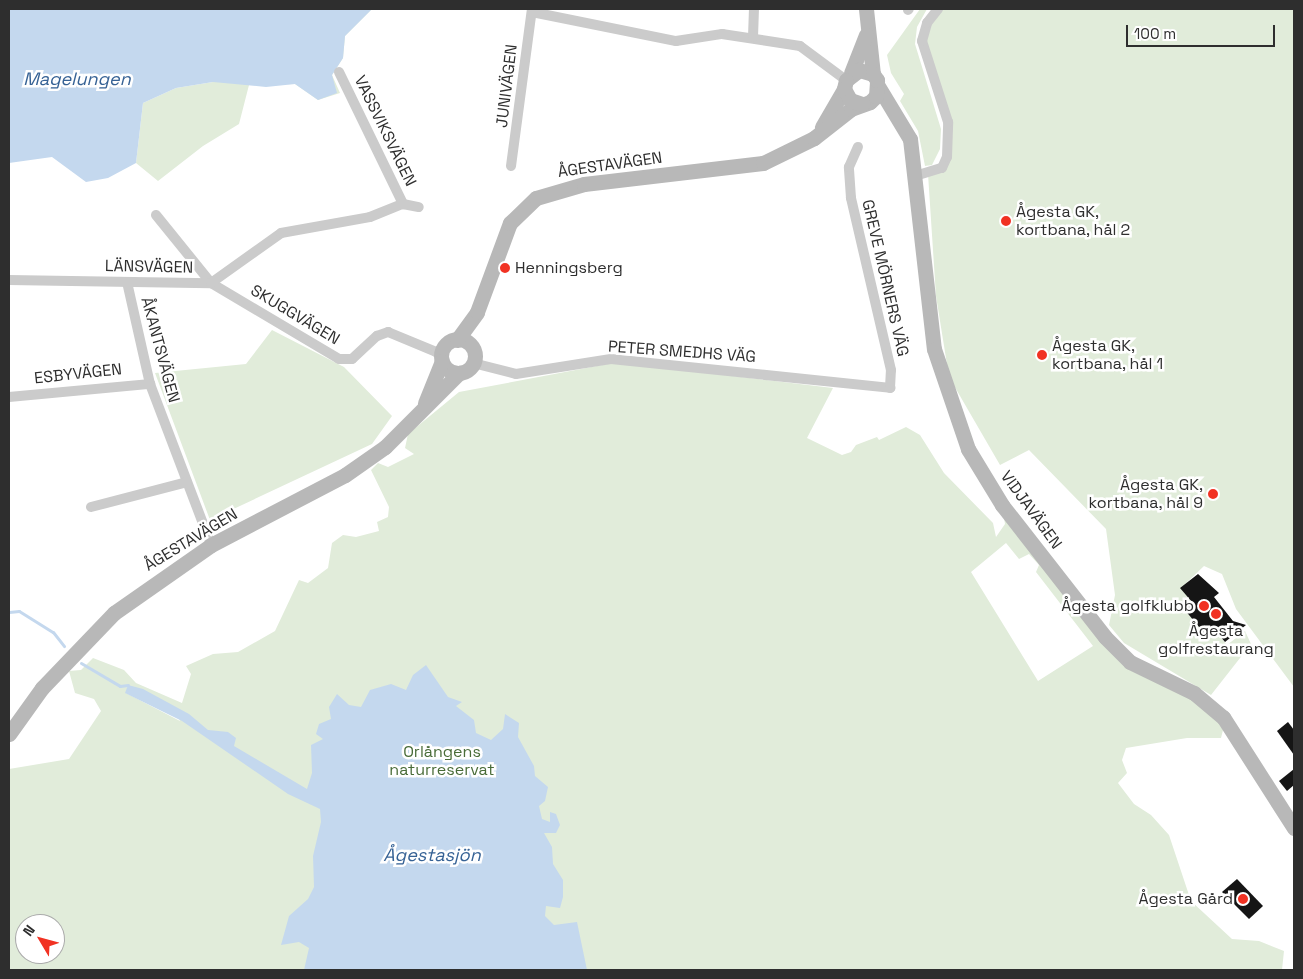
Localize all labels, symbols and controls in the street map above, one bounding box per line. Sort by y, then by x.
scale bar [1128,15,1277,47]
text: 100 m [1134,24,1176,43]
street label: JUNIVÄGEN [492,43,522,129]
water label: Magelungen [23,68,131,90]
street label: VASSVIKSVÄGEN [350,73,420,189]
street label: ÅGESTAVÄGEN [556,148,664,182]
street label: GREVE MÖRNERS VÄG [858,198,912,358]
place label: Ågesta GK, kortbana, hål 2 [1016,202,1131,240]
marker: Ågesta GK, kortbana, hål 2 [1000,215,1012,227]
street label: LÄNSVÄGEN [105,257,193,277]
place label: Henningsberg [515,258,623,278]
marker: Henningsberg [499,262,511,274]
street label: SKUGGVÄGEN [247,281,343,349]
street label: ÅKANTSVÄGEN [137,295,183,405]
place label: Ågesta GK, kortbana, hål 1 [1052,336,1164,374]
street label: PETER SMEDHS VÄG [607,337,757,367]
marker: Ågesta GK, kortbana, hål 1 [1036,349,1048,361]
street label: ESBYVÄGEN [33,360,123,388]
street label: VIDJAVÄGEN [996,467,1066,553]
place label: Ågesta GK, kortbana, hål 9 [1088,475,1203,513]
marker: Ågesta GK, kortbana, hål 9 [1207,488,1219,500]
street label: ÅGESTAVÄGEN [141,505,241,575]
place label: Ågesta golfklubb [1061,596,1194,616]
marker: Ågesta golfklubb [1198,600,1210,612]
marker: Ågesta golfrestaurang [1210,608,1222,620]
place label: Ågesta golfrestaurang [1158,621,1274,659]
park label: Orlångens naturreservat [389,742,495,780]
water label: Ågestasjön [383,844,481,866]
place label: Ågesta Gård [1138,889,1233,909]
marker: Ågesta Gård [1237,893,1249,905]
north arrow [15,914,65,964]
text: N [19,921,39,940]

